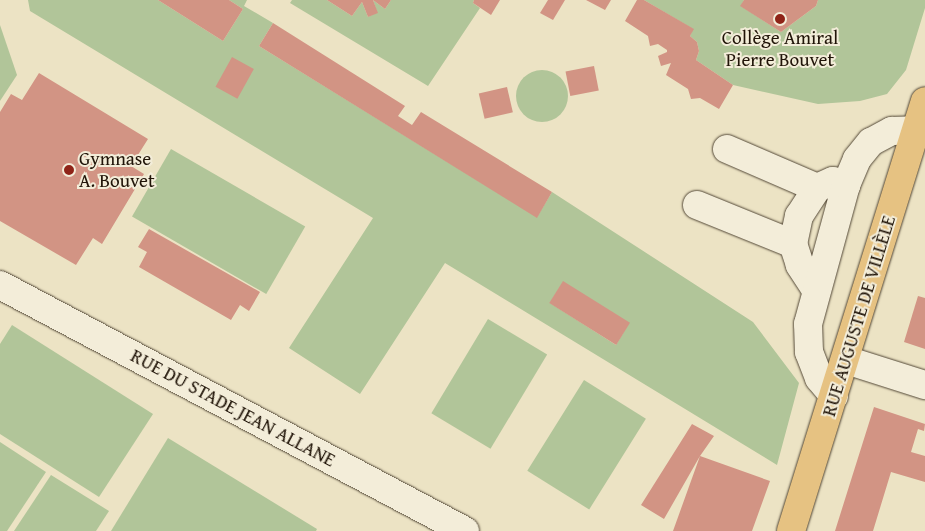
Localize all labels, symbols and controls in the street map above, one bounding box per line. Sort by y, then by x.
marker: Collège Amiral Pierre Bouvet [774,13,786,25]
place label: Collège Amiral Pierre Bouvet [722,27,838,71]
place label: Gymnase A. Bouvet [79,148,155,192]
marker: Gymnase A. Bouvet [63,164,75,176]
street label: RUE AUGUSTE DE VILLÈLE [818,213,900,419]
street label: RUE DU STADE JEAN ALLANE [127,344,339,472]

